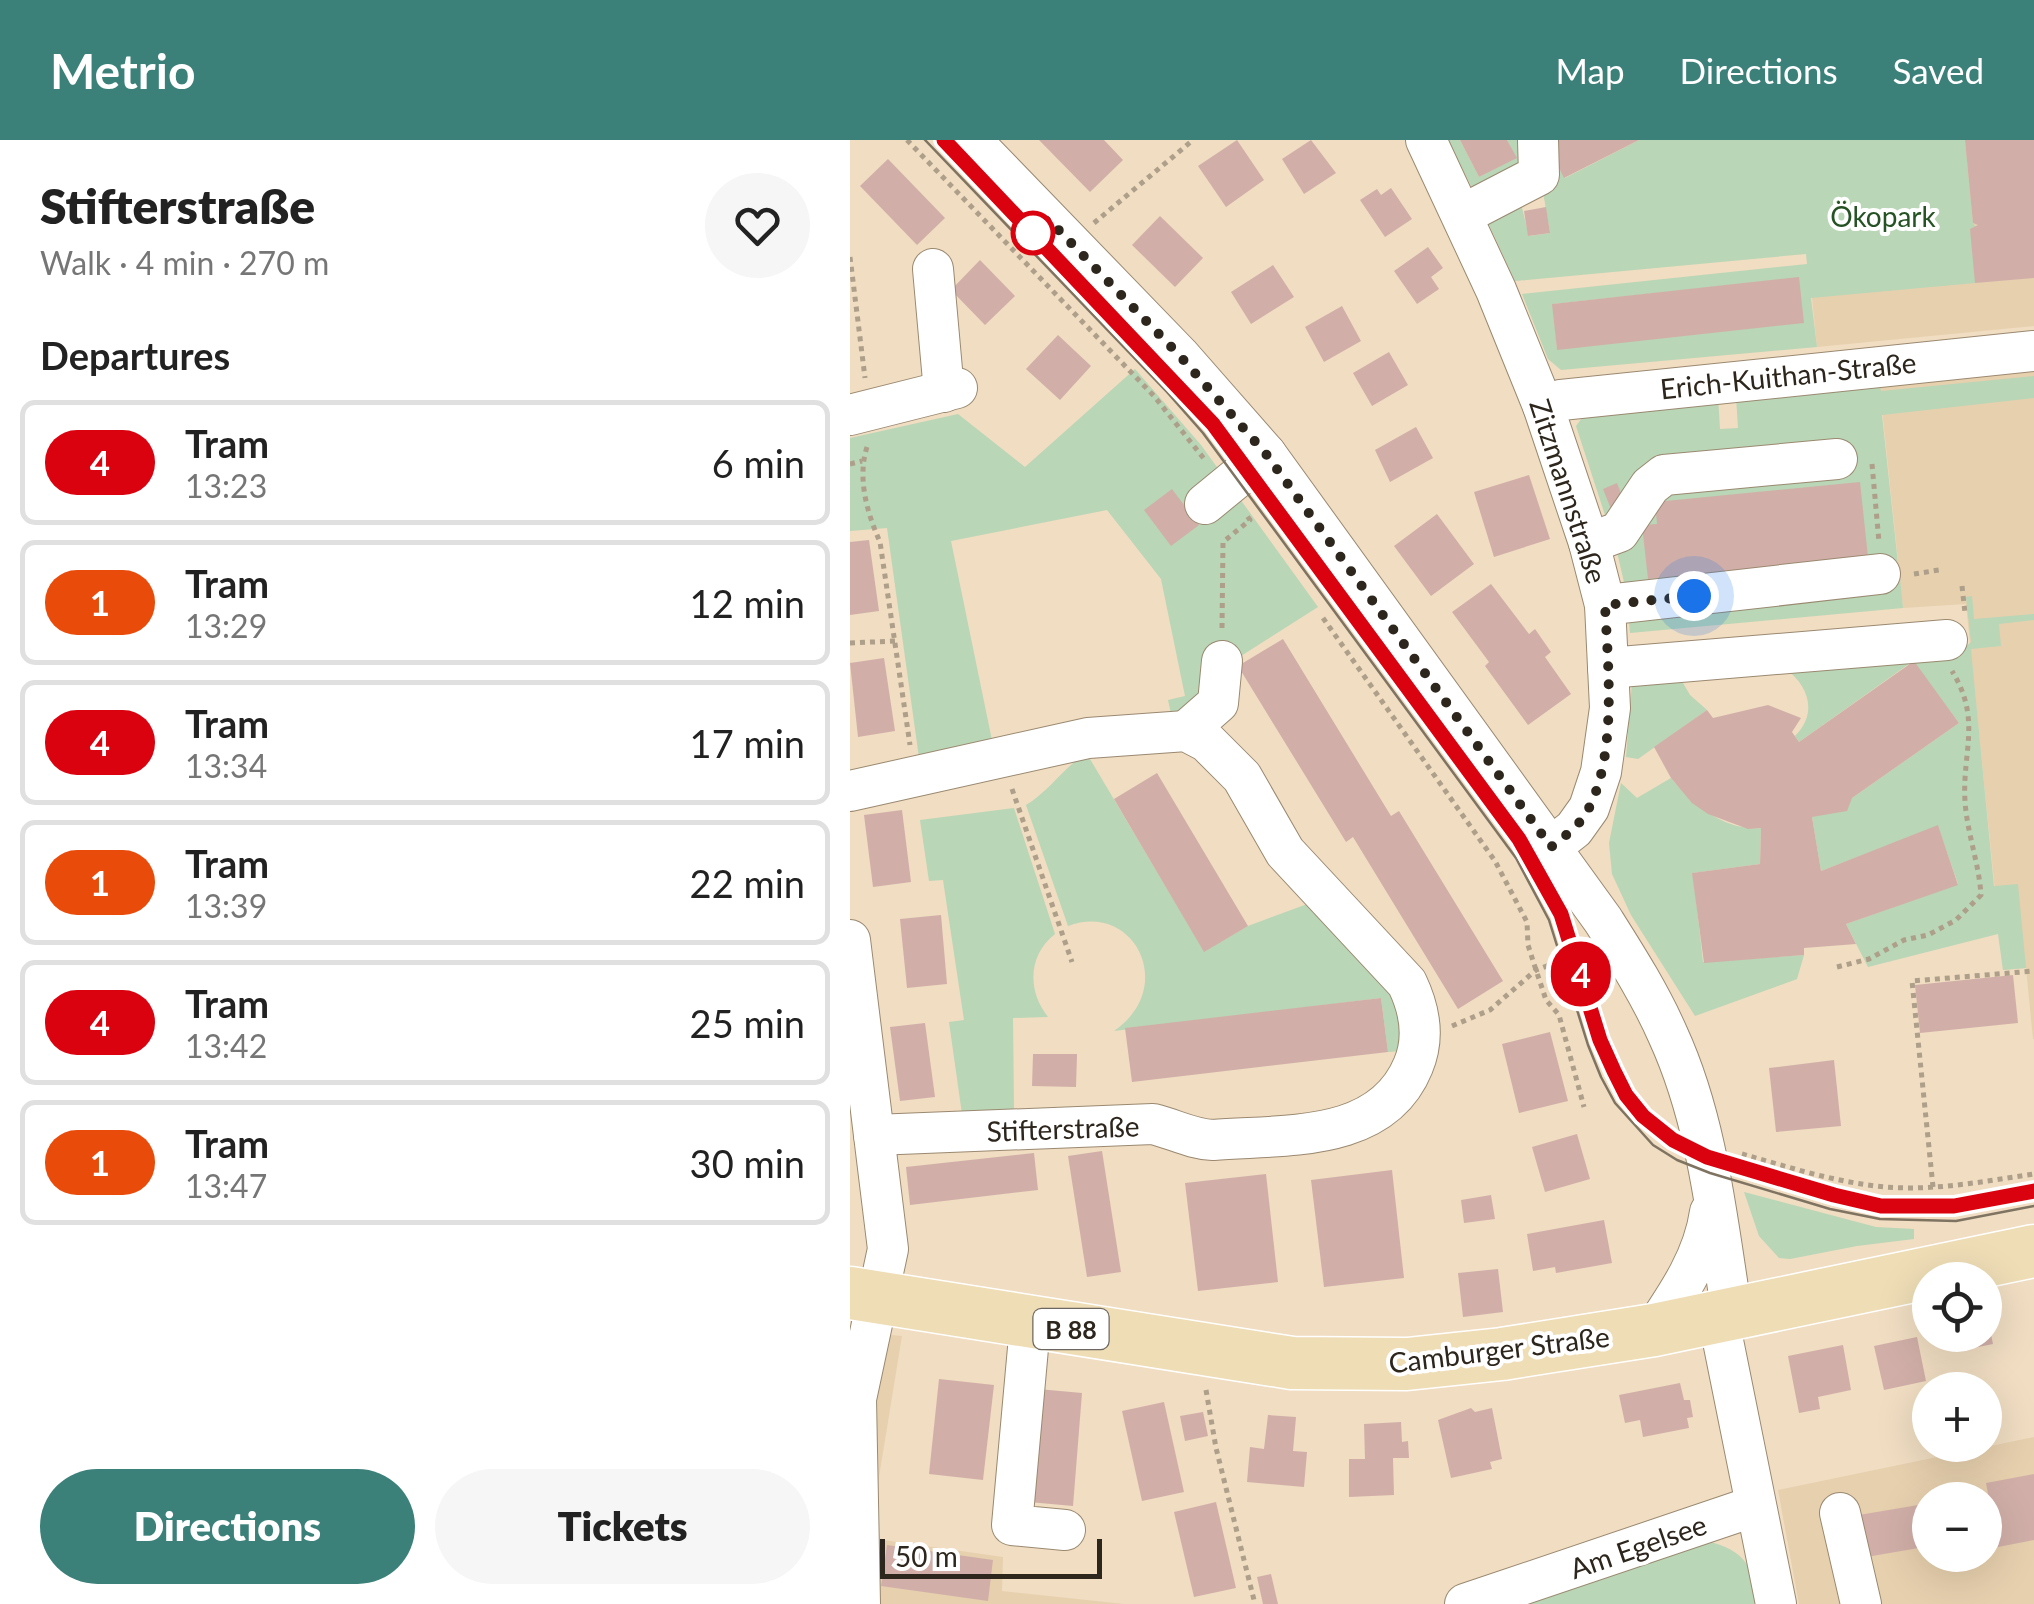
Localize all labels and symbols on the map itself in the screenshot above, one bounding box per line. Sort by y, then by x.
park label: Ökopark [1830,199,1937,233]
unlabelled marker [1012,212,1054,254]
street label: Erich-Kuithan-Straße [1658,345,1918,405]
street label: Zitzmannstraße [1523,395,1615,587]
your location [1669,571,1719,621]
line badge: 4 [1548,942,1614,1006]
street label: Stifterstraße [986,1108,1140,1148]
road number: B 88 [1034,1309,1108,1349]
street label: Camburger Straße [1387,1319,1611,1379]
street label: Am Egelsee [1565,1507,1711,1585]
scale bar [880,1534,1102,1578]

